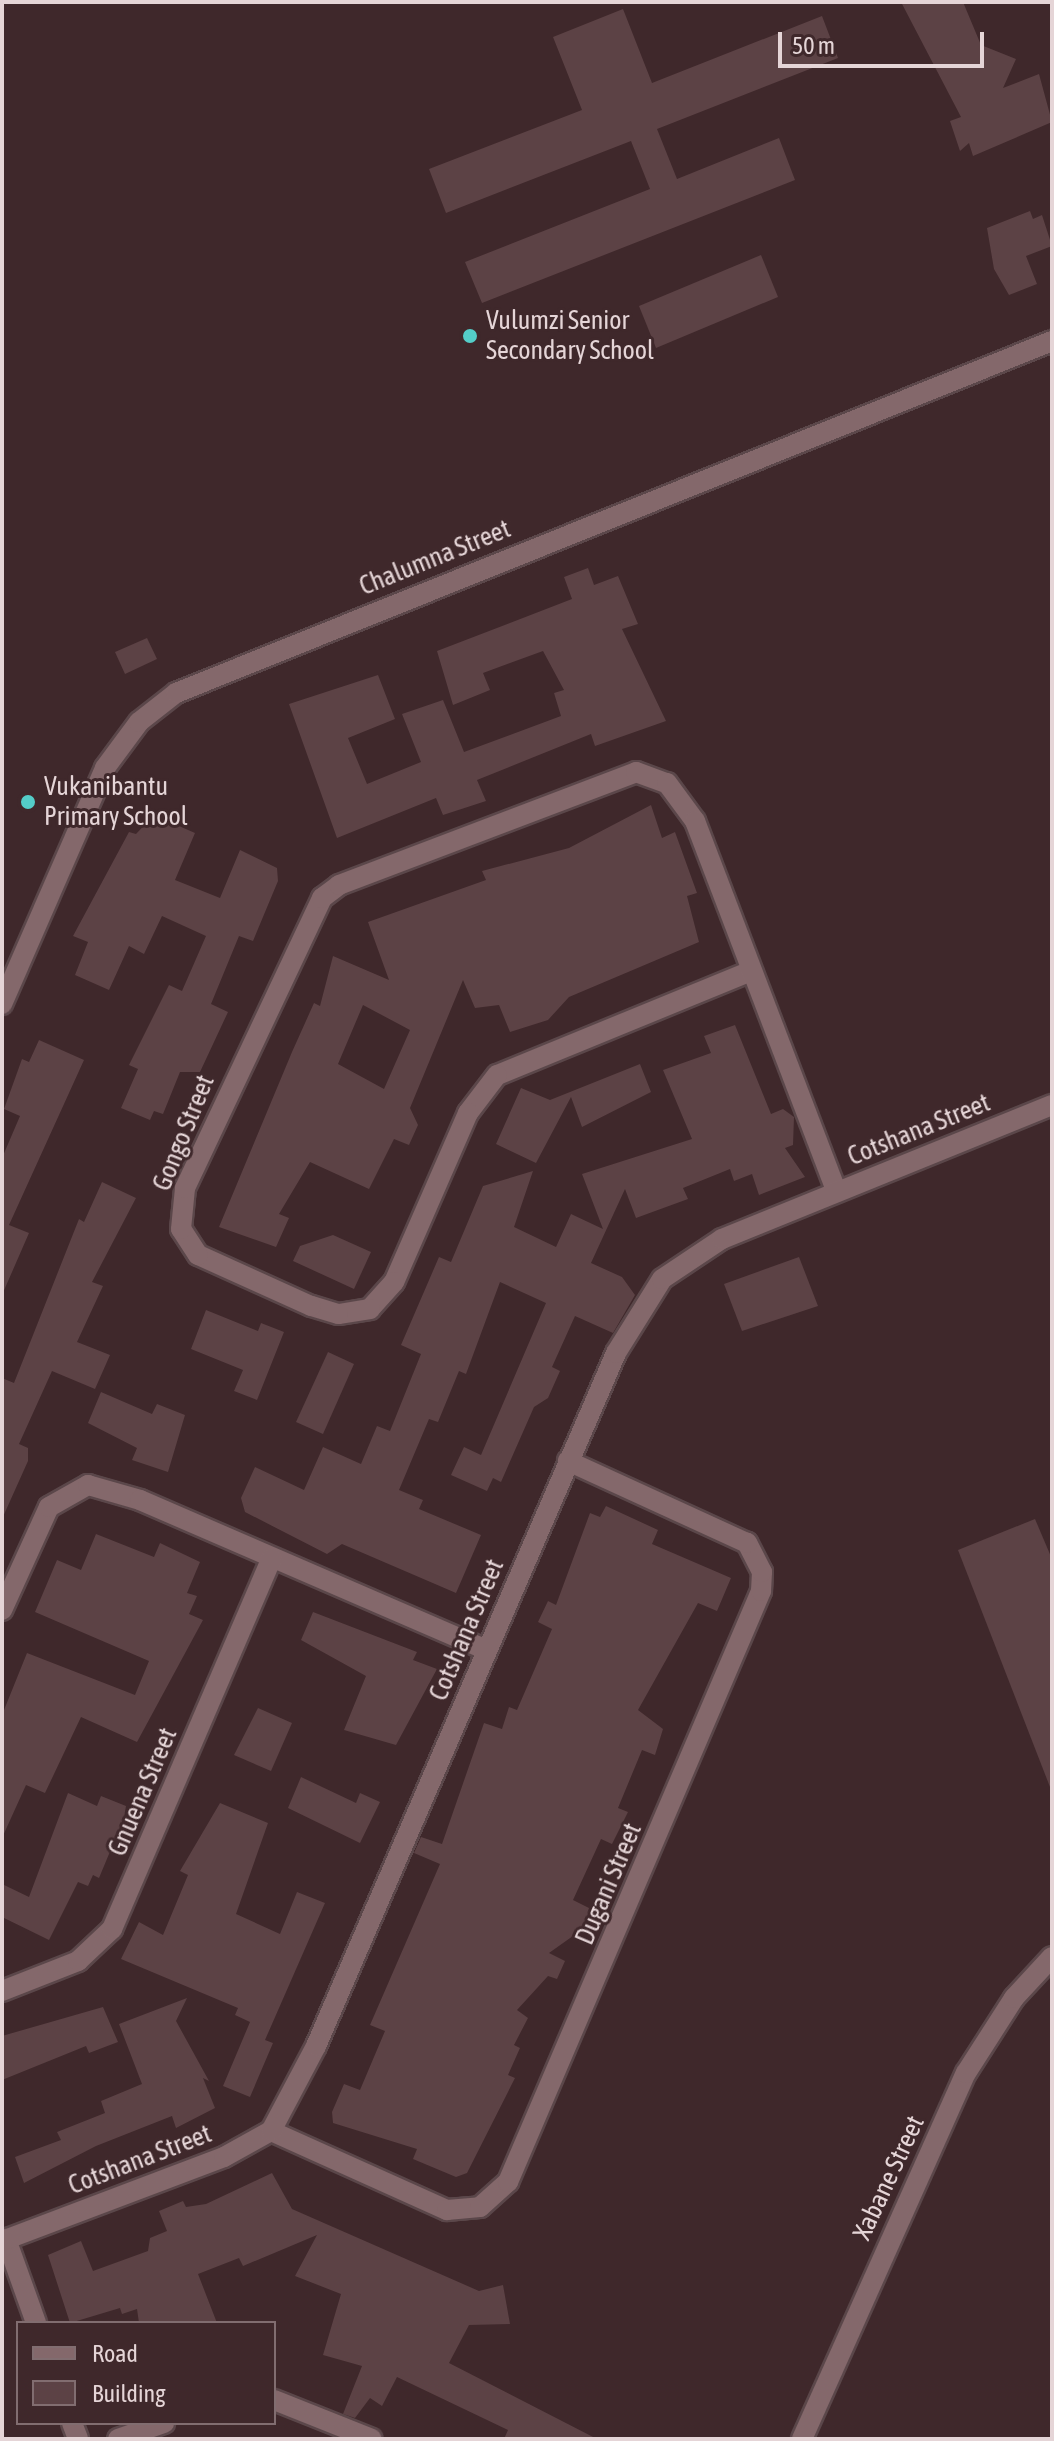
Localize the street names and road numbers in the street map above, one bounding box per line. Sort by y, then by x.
street label: Chalumna Street [355,514,515,602]
street label: Gongo Street [147,1071,221,1195]
street label: Cotshana Street [843,1087,995,1173]
street label: Cotshana Street [423,1555,511,1705]
street label: Gnuena Street [102,1723,184,1861]
street label: Dugani Street [569,1819,649,1949]
street label: Xabane Street [847,2111,931,2245]
street label: Cotshana Street [64,2118,216,2202]

